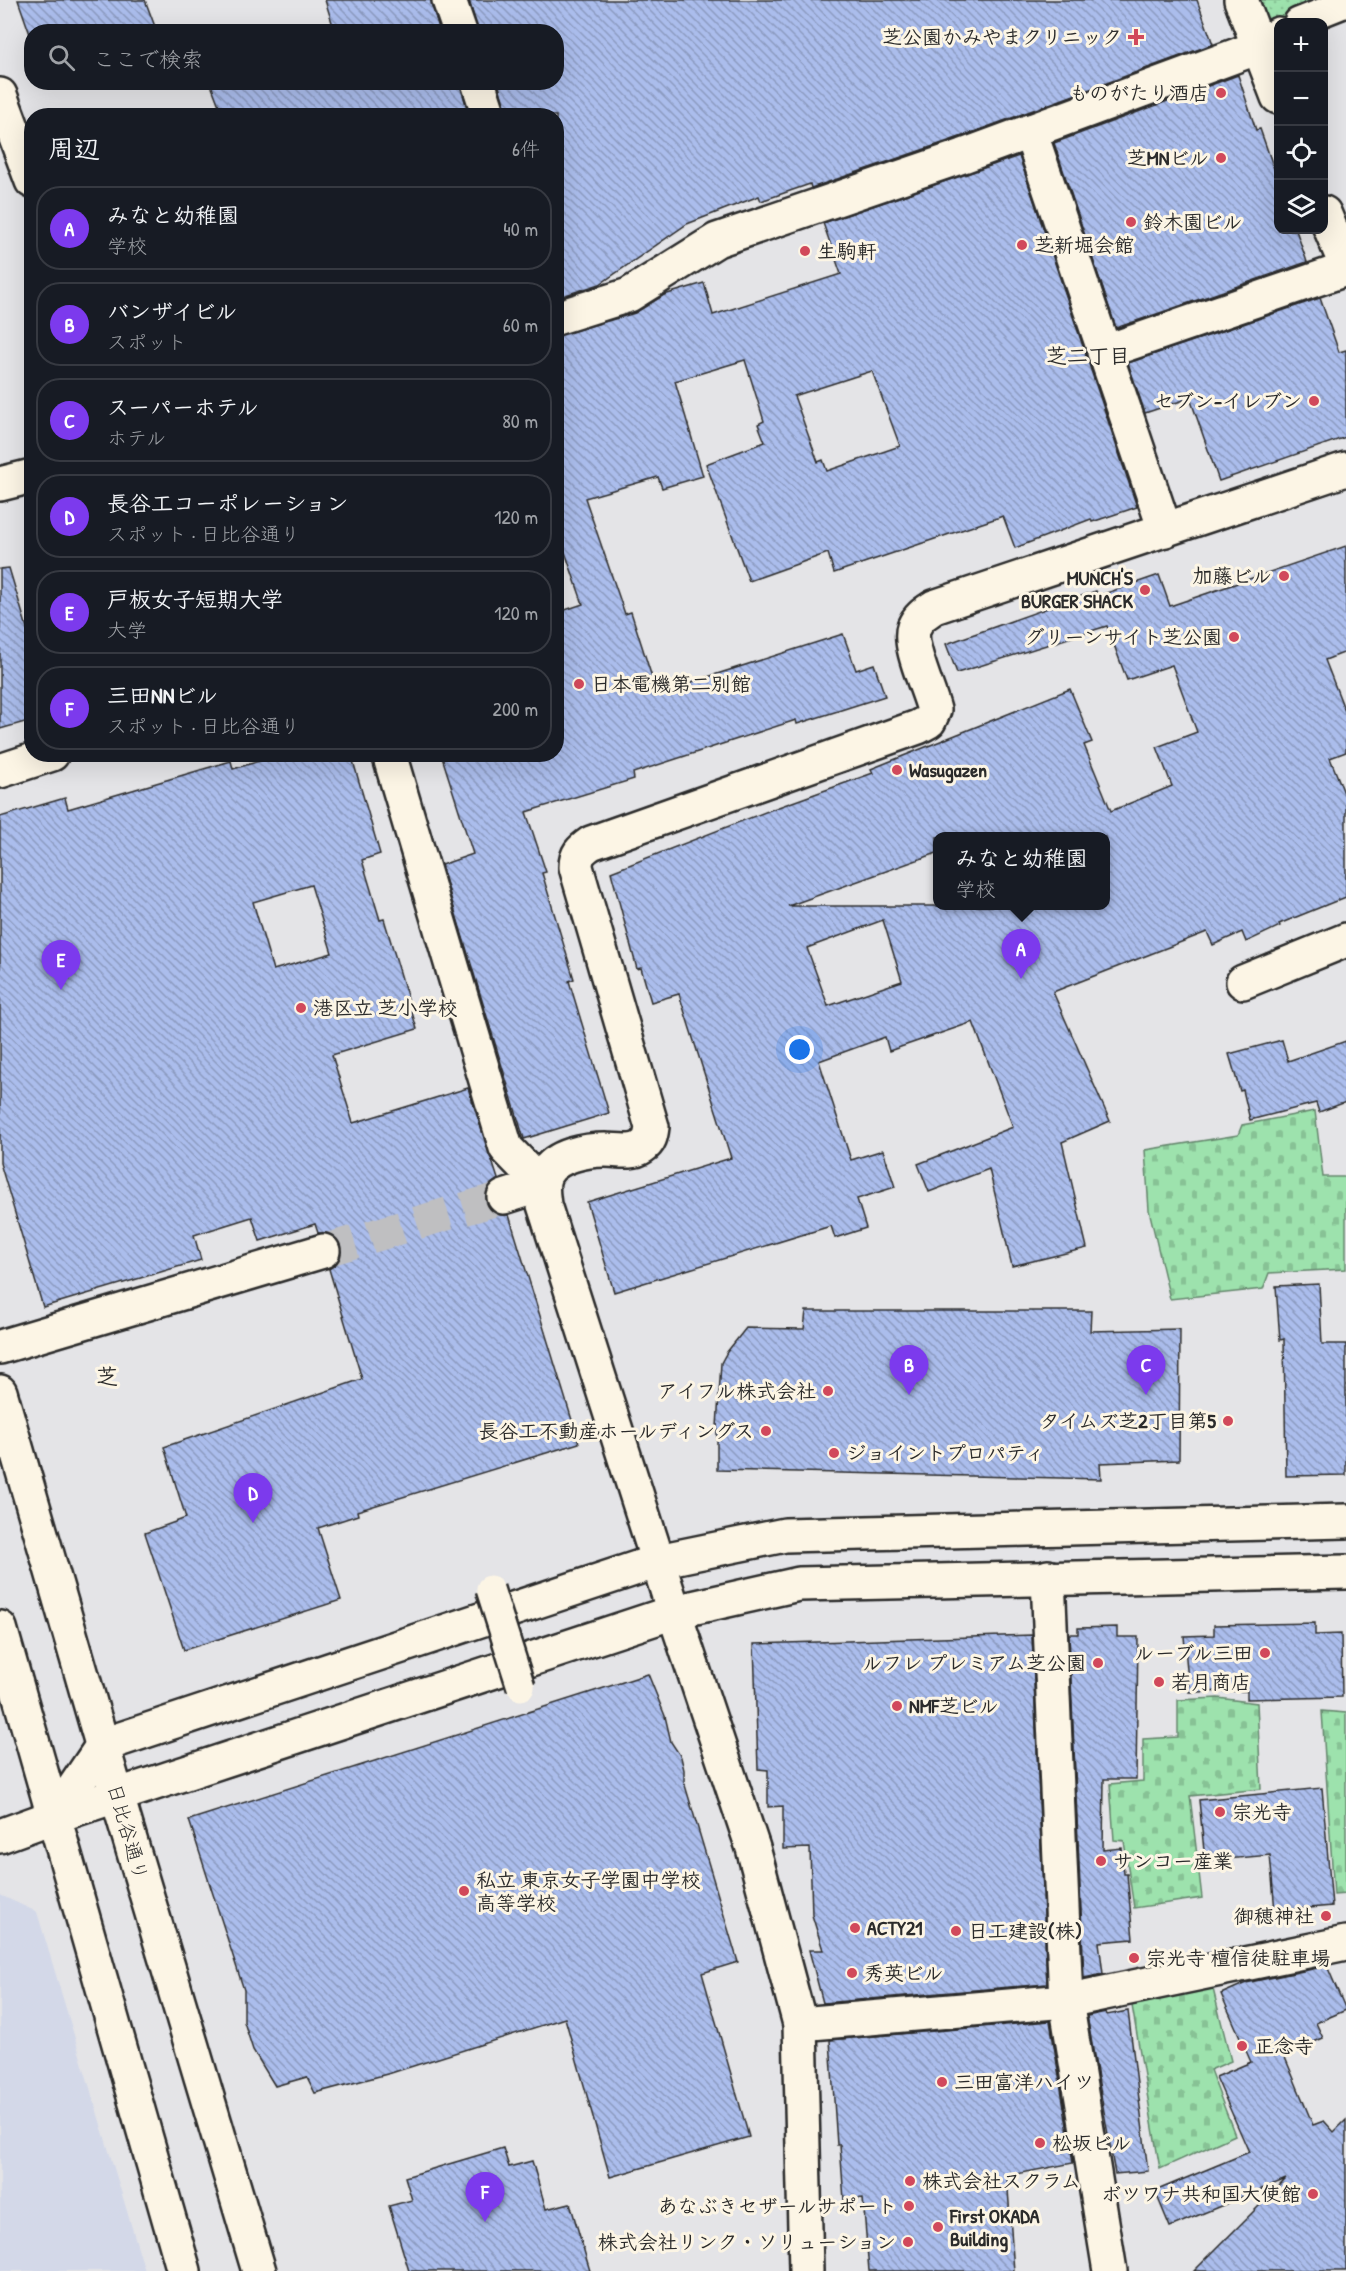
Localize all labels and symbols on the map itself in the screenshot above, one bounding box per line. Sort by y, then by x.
place label: 芝公園かみやまクリニック [882,23,1122,50]
marker: 芝公園かみやまクリニック [1127,28,1145,46]
place label: ものがたり酒店 [1069,79,1209,106]
marker: ものがたり酒店 [1214,86,1228,100]
place label: 芝MNビル [1127,144,1209,171]
marker: 芝MNビル [1214,151,1228,165]
place label: 鈴木園ビル [1143,208,1243,235]
marker: 鈴木園ビル [1124,215,1138,229]
place label: 芝新堀会館 [1034,231,1134,258]
place label: 生駒軒 [817,237,877,264]
marker: 芝新堀会館 [1015,238,1029,252]
marker: 生駒軒 [798,244,812,258]
district label: 芝二丁目 [1046,341,1130,370]
place label: セブン-イレブン [1154,387,1302,414]
marker: セブン-イレブン [1307,394,1321,408]
place label: 加藤ビル [1192,562,1272,589]
place label: MUNCH'S BURGER SHACK [1021,564,1134,614]
marker: 加藤ビル [1277,569,1291,583]
marker: MUNCH'S BURGER SHACK [1138,583,1152,597]
place label: グリーンサイト芝公園 [1024,623,1222,650]
marker: グリーンサイト芝公園 [1227,630,1241,644]
place label: 日本電機第二別館 [591,670,751,697]
marker: 日本電機第二別館 [572,677,586,691]
place label: Wasugazen [909,756,987,784]
marker: Wasugazen [890,763,904,777]
pin: A [1002,930,1040,979]
pin: E [42,940,80,990]
place label: 港区立 芝小学校 [313,994,458,1021]
marker: 港区立 芝小学校 [294,1001,308,1015]
your location [785,1035,814,1064]
pin: B [890,1346,928,1395]
pin: C [1126,1346,1166,1395]
district label: 芝 [96,1361,118,1391]
place label: アイフル株式会社 [658,1377,816,1404]
marker: アイフル株式会社 [821,1384,835,1398]
place label: タイムズ芝2丁目第5 [1040,1407,1217,1434]
marker: タイムズ芝2丁目第5 [1221,1414,1235,1428]
place label: 長谷工不動産ホールディングス [478,1417,754,1444]
marker: 長谷工不動産ホールディングス [759,1424,773,1438]
place label: ジョイントプロパティ [846,1439,1045,1466]
marker: ジョイントプロパティ [827,1446,841,1460]
pin: D [234,1474,272,1523]
place label: ルーブル三田 [1134,1639,1253,1666]
marker: ルーブル三田 [1258,1646,1272,1660]
place label: ルフレ プレミアム芝公園 [863,1649,1086,1676]
marker: ルフレ プレミアム芝公園 [1091,1656,1105,1670]
place label: 若月商店 [1171,1668,1251,1695]
marker: 若月商店 [1152,1675,1166,1689]
place label: NMF芝ビル [909,1692,999,1719]
marker: NMF芝ビル [890,1699,904,1713]
street label: 日比谷通り [102,1780,155,1884]
place label: 宗光寺 [1232,1798,1292,1825]
marker: 宗光寺 [1213,1805,1227,1819]
place label: サンコー産業 [1113,1847,1233,1874]
marker: サンコー産業 [1094,1854,1108,1868]
place label: 私立 東京女子学園中学校 高等学校 [476,1866,701,1916]
marker: 私立 東京女子学園中学校 高等学校 [457,1884,471,1898]
place label: 御穂神社 [1234,1902,1314,1929]
marker: 御穂神社 [1319,1909,1333,1923]
place label: ACTY21 [867,1914,923,1941]
place label: 日工建設(株) [968,1917,1082,1944]
marker: ACTY21 [848,1921,862,1935]
marker: 日工建設(株) [949,1924,963,1938]
place label: 宗光寺 檀信徒駐車場 [1146,1944,1331,1971]
marker: 宗光寺 檀信徒駐車場 [1127,1951,1141,1965]
place label: 秀英ビル [864,1959,944,1986]
marker: 秀英ビル [845,1966,859,1980]
place label: 正念寺 [1254,2032,1314,2059]
marker: 正念寺 [1235,2039,1249,2053]
place label: 三田富洋ハイツ [954,2068,1094,2095]
marker: 三田富洋ハイツ [935,2075,949,2089]
place label: 松坂ビル [1052,2129,1132,2156]
marker: 松坂ビル [1033,2136,1047,2150]
place label: 株式会社スクラム [922,2167,1081,2194]
pin: F [466,2172,504,2222]
marker: 株式会社スクラム [903,2174,917,2188]
place label: ボツワナ共和国大使館 [1101,2180,1301,2207]
marker: ボツワナ共和国大使館 [1306,2187,1320,2201]
place label: あなぶきセザールサポート [658,2192,897,2219]
marker: あなぶきセザールサポート [902,2199,916,2213]
place label: First OKADA Building [949,2202,1040,2253]
marker: First OKADA Building [931,2220,945,2234]
place label: 株式会社リンク・ソリューション [598,2228,896,2255]
marker: 株式会社リンク・ソリューション [901,2235,915,2249]

